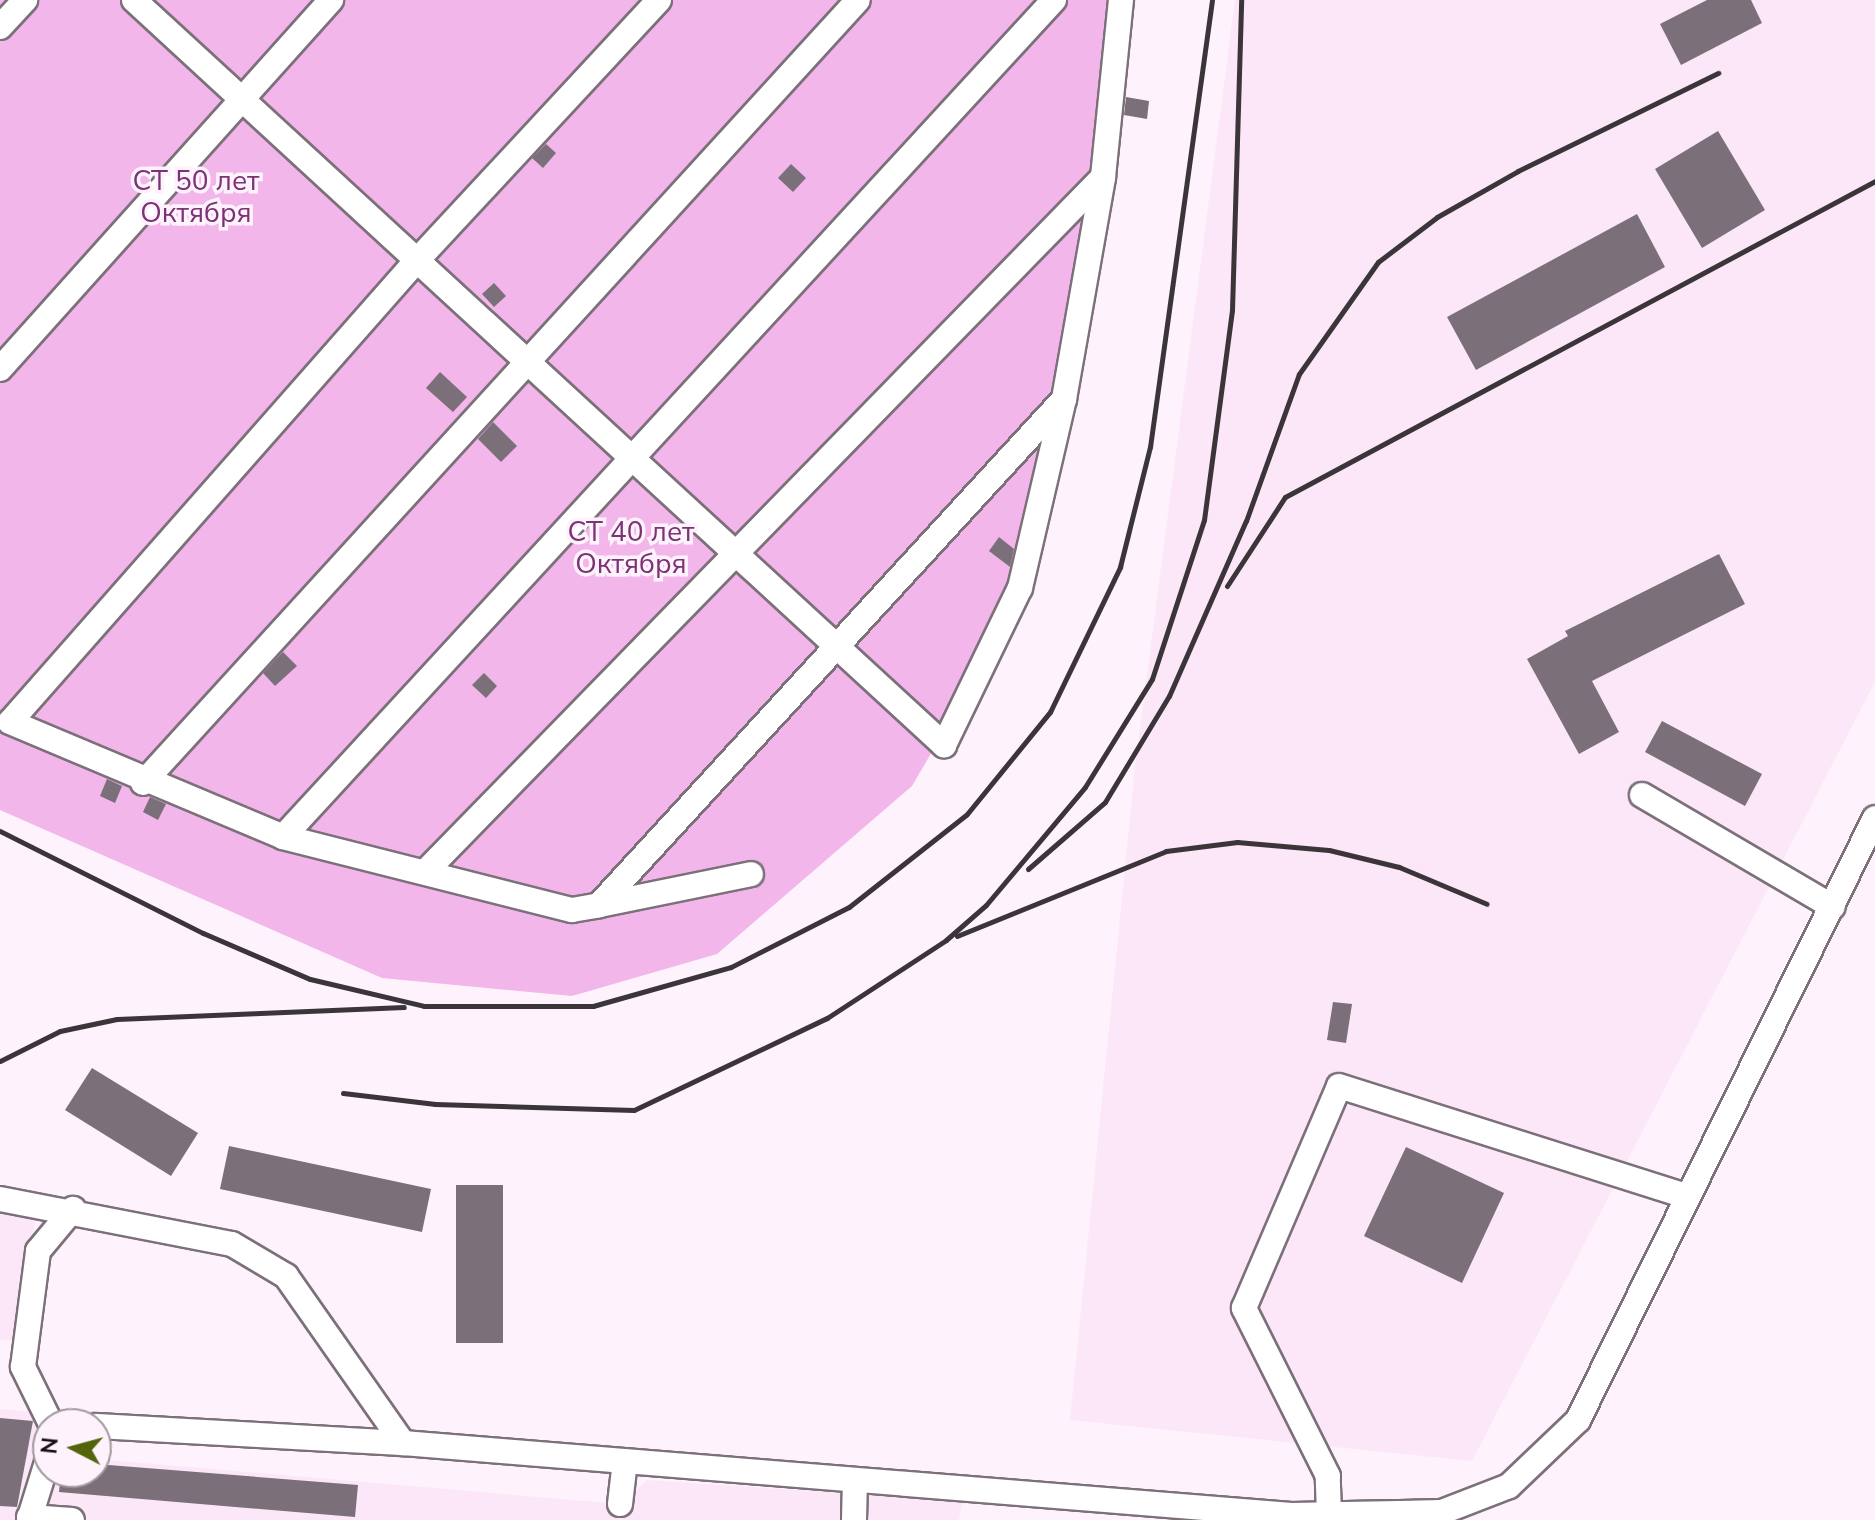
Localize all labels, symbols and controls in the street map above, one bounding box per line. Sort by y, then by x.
park label: СТ 50 лет Октября [132,164,260,230]
park label: СТ 40 лет Октября [567,515,695,581]
north arrow [32,1408,112,1488]
text: N [34,1436,66,1455]

